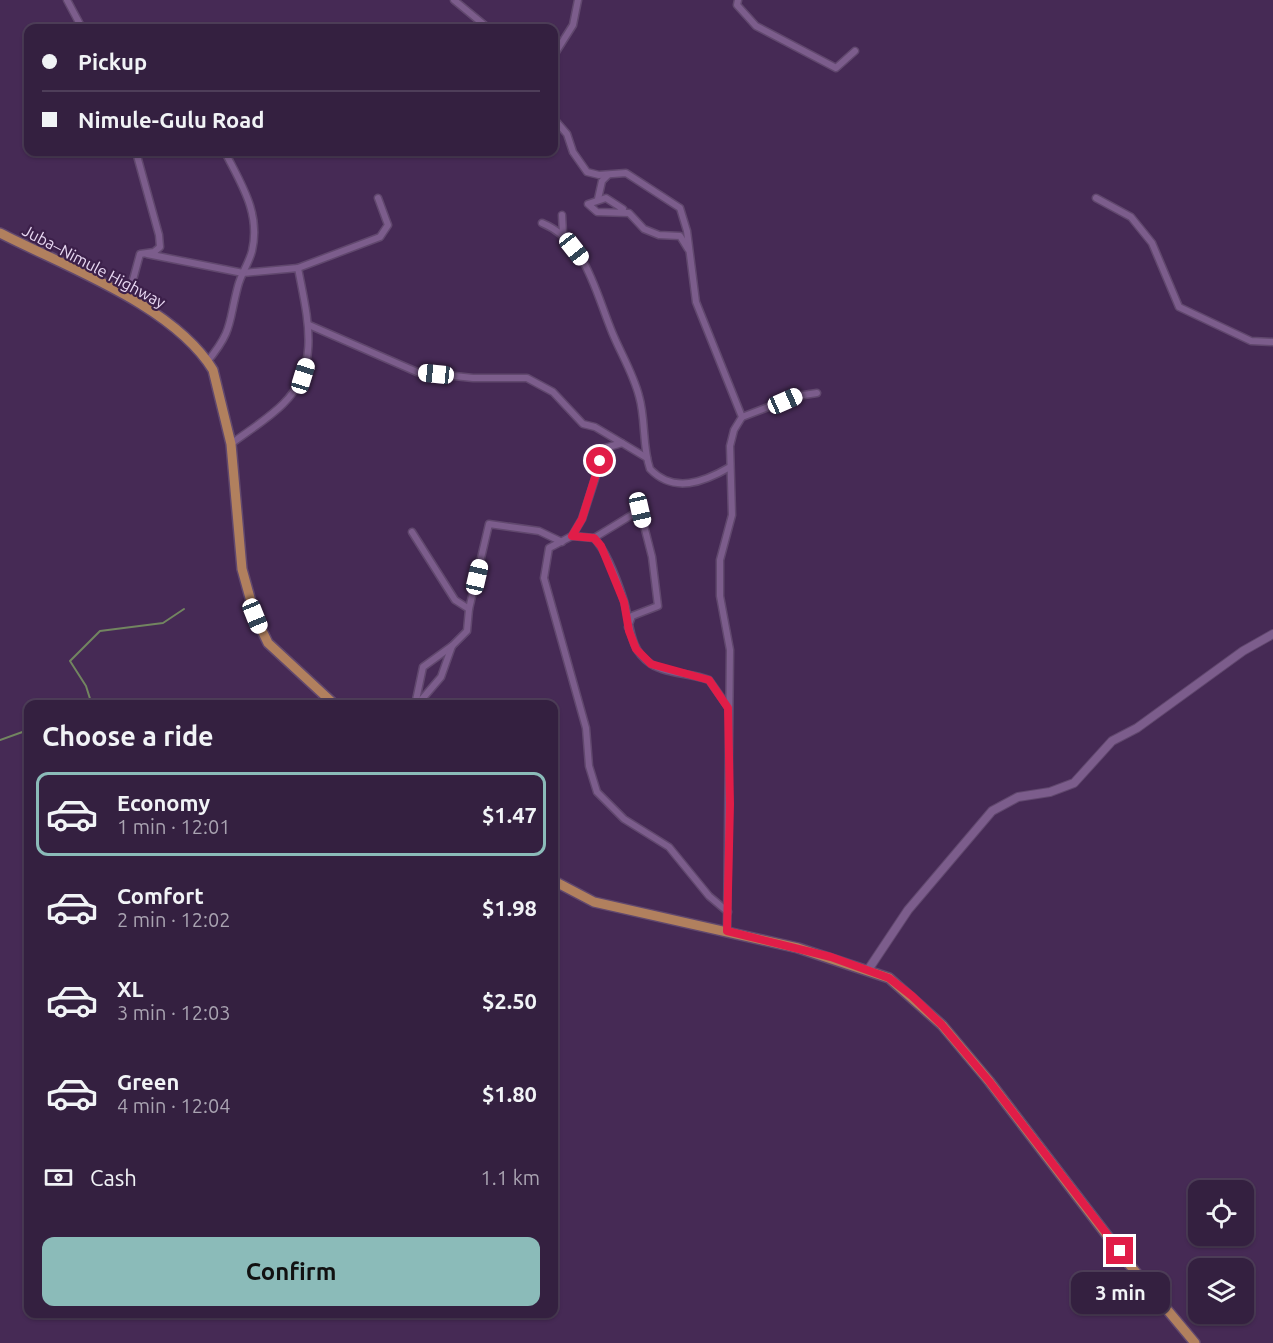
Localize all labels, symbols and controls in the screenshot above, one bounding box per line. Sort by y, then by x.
text: Pickup [78,49,147,74]
text: Nimule-Gulu Road [78,107,264,132]
street label: Juba–Nimule Highway [20,221,169,311]
car [556,229,592,269]
car [289,356,317,396]
car [417,363,455,385]
car [765,385,805,417]
route start [586,447,613,474]
car [627,490,653,530]
car [464,557,490,597]
car [240,596,270,636]
text: Choose a ride [42,721,214,751]
icon: car [45,787,99,841]
text: Economy [117,790,210,815]
text: $1.47 [482,802,537,827]
text: 1 min · 12:01 [117,815,231,838]
icon: car [45,880,99,934]
text: Comfort [117,883,204,908]
text: $1.98 [482,895,537,920]
text: 2 min · 12:02 [117,908,231,931]
icon: car [45,973,99,1027]
text: XL [117,976,144,1001]
text: $2.50 [482,988,537,1013]
text: 3 min · 12:03 [117,1001,231,1024]
icon: car [45,1066,99,1120]
text: Green [117,1069,179,1094]
text: $1.80 [482,1081,537,1106]
text: 4 min · 12:04 [117,1094,231,1117]
icon: cash [42,1161,75,1194]
text: Cash [90,1165,137,1190]
text: 1.1 km [481,1166,540,1189]
map controls [1188,1180,1254,1324]
button: locate [1188,1180,1254,1246]
button: Confirm [42,1237,540,1306]
route end [1106,1237,1133,1264]
button: layers [1188,1258,1254,1324]
callout: 3 min [1070,1272,1170,1314]
text: 3 min [1095,1281,1146,1304]

